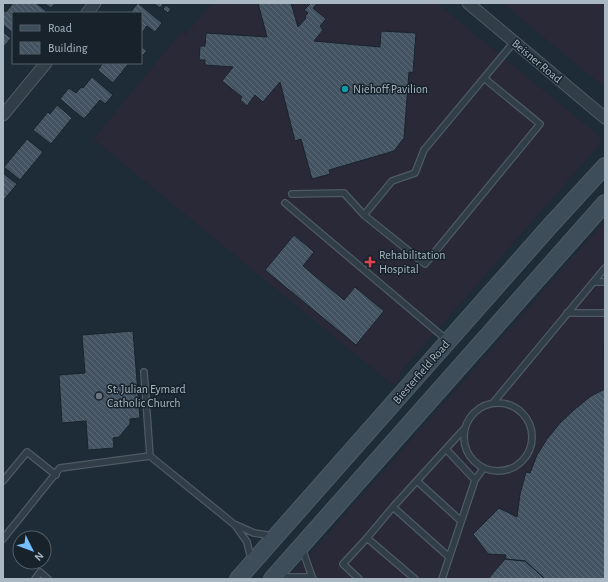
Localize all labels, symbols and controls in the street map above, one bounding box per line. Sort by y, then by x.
legend [12,12,142,64]
text: Road [48,22,72,34]
street label: Beisner Road [510,37,564,85]
text: Building [48,42,88,54]
place label: Niehoff Pavilion [353,83,428,95]
marker: Niehoff Pavilion [340,84,350,94]
place label: Rehabilitation Hospital [379,249,446,275]
marker: Rehabilitation Hospital [364,256,376,268]
street label: Biesterfield Road [390,338,452,406]
place label: St. Julian Eymard Catholic Church [107,383,186,409]
marker: St. Julian Eymard Catholic Church [94,391,104,401]
north arrow [12,530,52,570]
text: N [32,550,46,563]

